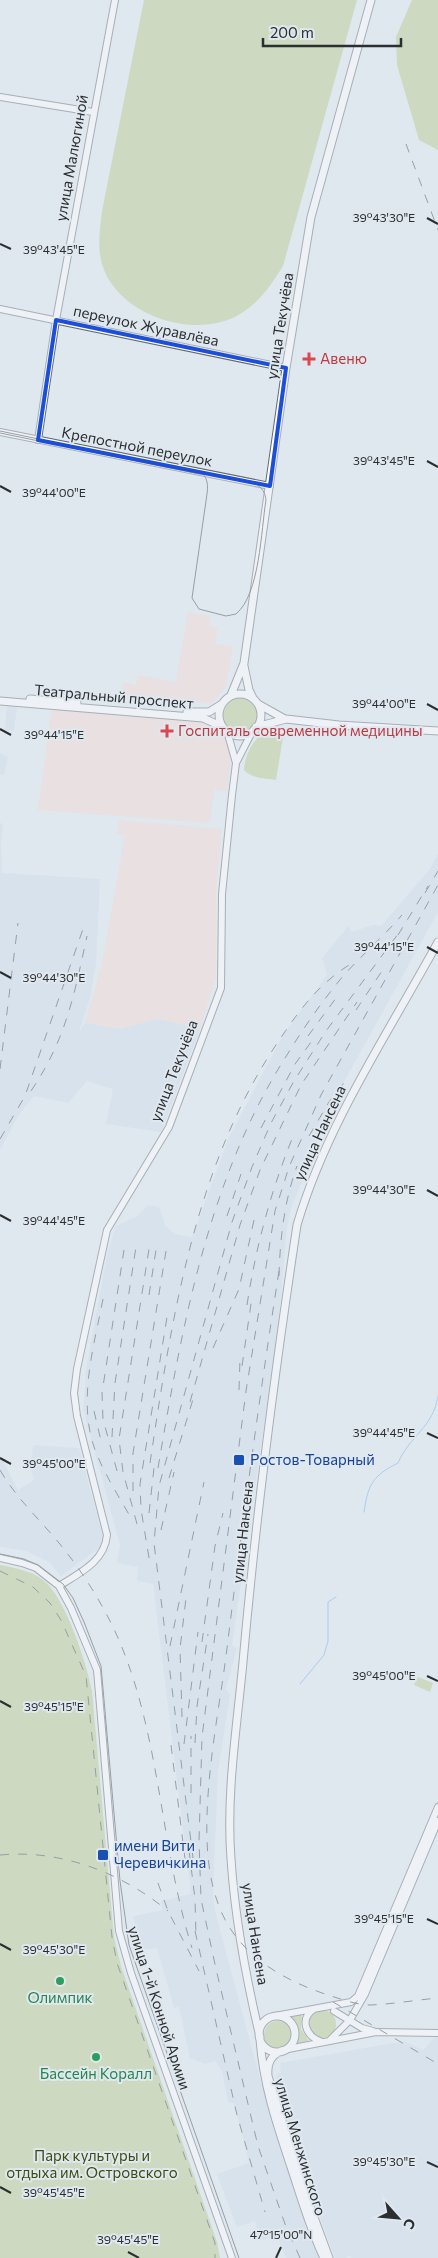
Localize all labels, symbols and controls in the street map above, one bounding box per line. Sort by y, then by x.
scale bar [263,15,400,47]
text: 200 m [270,23,314,41]
street label: улица Малюгиной [51,93,91,222]
text: 39°43'30"E [353,210,415,224]
text: 39°43'45"E [23,242,85,256]
street label: улица Текучёва [262,271,296,380]
street label: переулок Журавлёва [72,301,221,349]
place label: Авеню [320,349,367,367]
marker: Авеню [302,352,316,366]
street label: Крепостной переулок [60,423,214,470]
text: 39°43'45"E [353,453,415,467]
text: 39°44'00"E [22,485,86,499]
street label: Театральный проспект [33,680,195,712]
text: 39°44'00"E [352,696,416,710]
place label: Госпиталь современной медицины [178,721,423,739]
marker: Госпиталь современной медицины [160,724,174,738]
text: 39°44'15"E [24,727,84,741]
text: 39°44'15"E [354,939,414,953]
text: 39°44'30"E [23,970,85,984]
street label: улица Текучёва [145,1017,201,1124]
street label: улица Нансена [289,1082,349,1183]
text: 39°44'30"E [353,1182,415,1196]
text: 39°44'45"E [23,1213,85,1227]
text: 39°44'45"E [353,1425,415,1439]
place label: Ростов-Товарный [250,1450,375,1468]
marker: Ростов-Товарный [232,1453,246,1467]
text: 39°45'00"E [22,1456,86,1470]
street label: улица Нансена [228,1480,256,1584]
text: 39°45'00"E [352,1668,416,1682]
text: 39°45'15"E [24,1699,84,1713]
place label: имени Вити Черевичкина [114,1836,206,1871]
marker: имени Вити Черевичкина [96,1848,110,1862]
street label: улица Нансена [239,1882,273,1986]
text: 39°45'15"E [354,1911,414,1925]
street label: улица 1-й Конной Армии [125,1924,195,2092]
text: 39°45'30"E [23,1942,85,1956]
marker: Олимпик [54,1975,66,1987]
place label: Олимпик [27,1988,93,2006]
marker: Бассейн Коралл [90,2051,102,2063]
place label: Бассейн Коралл [40,2064,152,2082]
street label: улица Менжинского [271,2076,331,2218]
park label: Парк культуры и отдыха им. Островского [6,2146,178,2181]
text: 39°45'30"E [353,2154,415,2168]
text: 39°45'45"E [23,2185,85,2199]
north arrow [373,2193,423,2243]
text: С [400,2216,420,2232]
text: 47°15'00"N [250,2227,312,2241]
text: 39°45'45"E [97,2232,159,2246]

